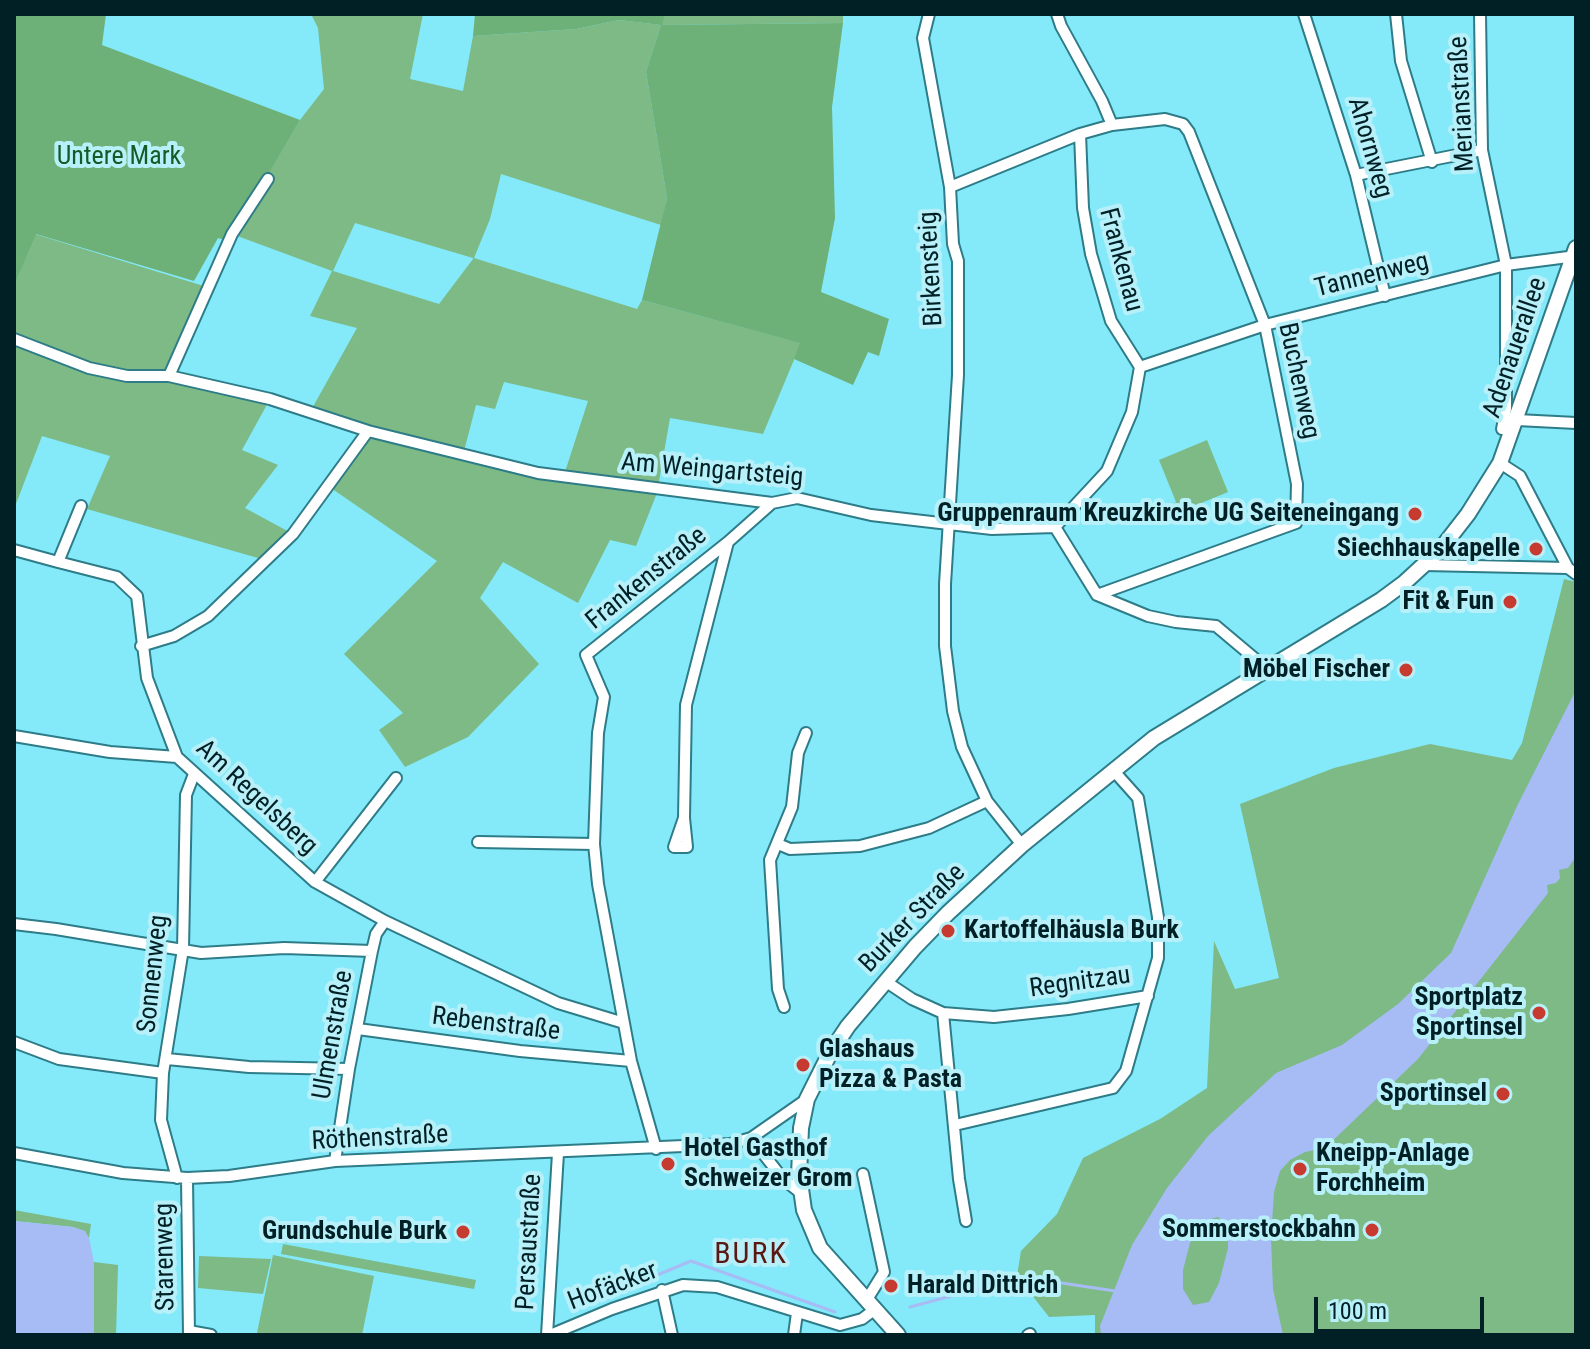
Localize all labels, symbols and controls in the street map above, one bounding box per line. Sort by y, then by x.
street label: Merianstraße [1444,35,1482,173]
street label: Ahornweg [1340,94,1398,202]
park label: Untere Mark [57,141,181,173]
street label: Frankenau [1091,205,1149,315]
street label: Birkensteig [913,211,951,327]
street label: Tannenweg [1312,247,1432,305]
street label: Adenauerallee [1477,274,1555,422]
street label: Buchenweg [1270,320,1326,442]
street label: Am Weingartsteig [620,447,804,495]
place label: Gruppenraum Kreuzkirche UG Seiteneingang [937,498,1399,530]
marker: Gruppenraum Kreuzkirche UG Seiteneingang [1406,505,1424,523]
street label: Frankenstraße [580,521,714,637]
place label: Siechhauskapelle [1337,533,1520,565]
marker: Siechhauskapelle [1527,540,1545,558]
place label: Fit & Fun [1402,586,1494,618]
marker: Fit & Fun [1501,593,1519,611]
place label: Möbel Fischer [1243,654,1390,686]
marker: Möbel Fischer [1397,661,1415,679]
street label: Am Regelsberg [189,734,323,862]
street label: Burker Straße [853,858,973,980]
street label: Sonnenweg [132,913,176,1035]
place label: Kartoffelhäusla Burk [964,915,1179,947]
marker: Kartoffelhäusla Burk [939,922,957,940]
street label: Regnitzau [1028,960,1132,1006]
street label: Ulmenstraße [307,968,361,1102]
place label: Sportplatz Sportinsel [1415,982,1523,1044]
street label: Rebenstraße [430,1002,562,1048]
marker: Sportplatz Sportinsel [1530,1004,1548,1022]
place label: Glashaus Pizza & Pasta [819,1034,962,1096]
marker: Glashaus Pizza & Pasta [794,1056,812,1074]
place label: Sportinsel [1380,1078,1487,1110]
marker: Sportinsel [1494,1085,1512,1103]
street label: Röthenstraße [311,1120,449,1158]
place label: Hotel Gasthof Schweizer Grom [684,1133,852,1194]
place label: Kneipp-Anlage Forchheim [1316,1138,1469,1200]
marker: Hotel Gasthof Schweizer Grom [659,1155,677,1173]
marker: Kneipp-Anlage Forchheim [1291,1160,1309,1178]
street label: Persaustraße [511,1173,549,1311]
street label: Starenweg [149,1203,183,1311]
place label: Sommerstockbahn [1162,1214,1356,1246]
place label: Grundschule Burk [262,1216,447,1248]
marker: Sommerstockbahn [1363,1221,1381,1239]
marker: Grundschule Burk [454,1223,472,1241]
district label: BURK [714,1237,788,1273]
street label: Hofäcker [564,1256,662,1318]
place label: Harald Dittrich [907,1270,1058,1302]
marker: Harald Dittrich [882,1277,900,1295]
scale bar [1318,1281,1488,1331]
text: 100 m [1328,1297,1387,1325]

